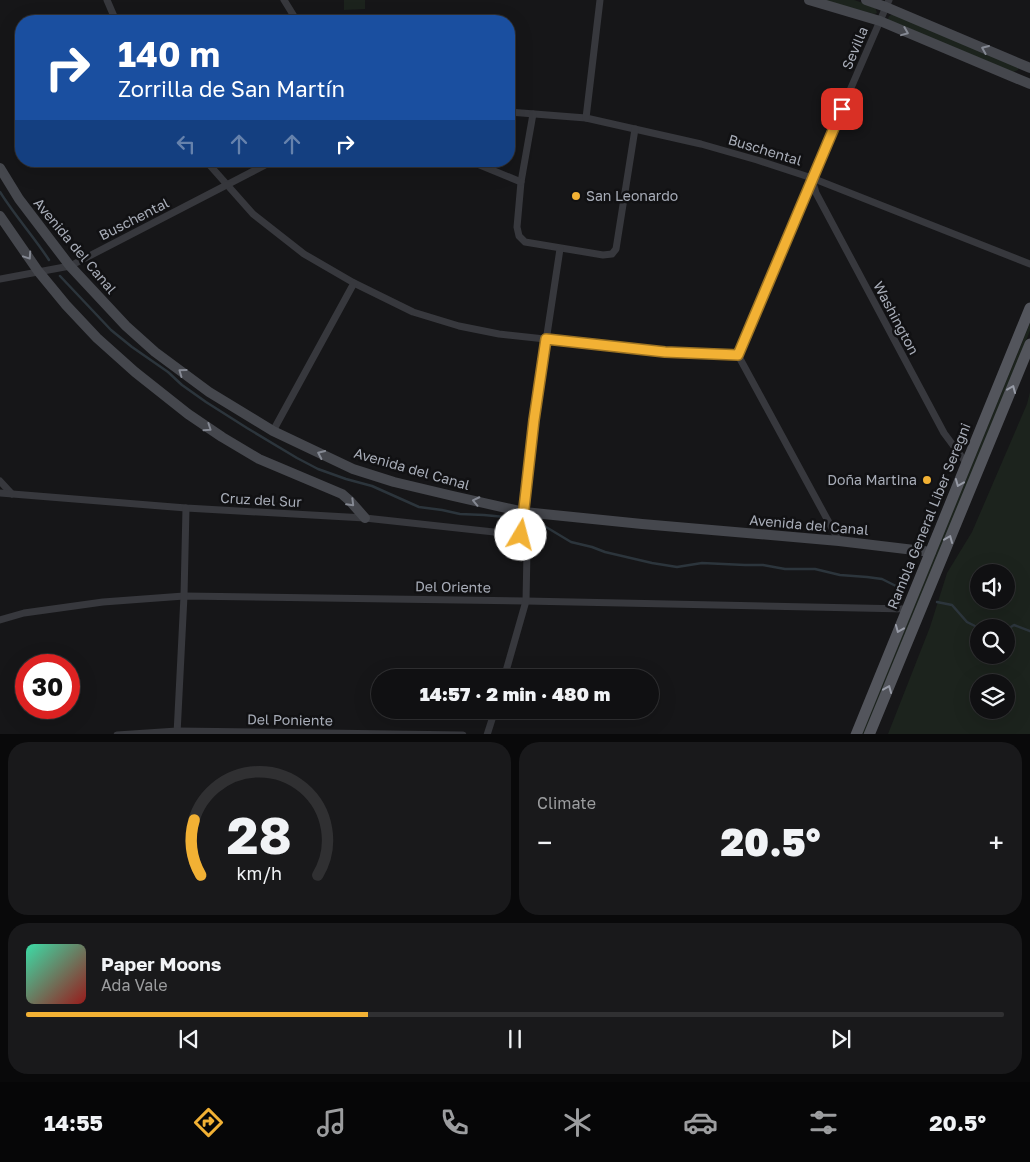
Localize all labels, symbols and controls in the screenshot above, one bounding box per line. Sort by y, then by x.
street label: Sevilla [838,24,871,72]
one-way arrow [900,26,909,36]
text: 140 m [118,33,220,75]
icon: right [35,35,100,100]
one-way arrow [981,45,990,56]
text: Zorrilla de San Martín [118,75,345,102]
pin [821,88,863,130]
icon: arrive [828,95,856,123]
icon: left [172,130,200,158]
icon: ahead [225,130,253,158]
icon: ahead [278,130,306,158]
icon: right [331,130,359,158]
street label: Buschental [726,130,804,169]
place label: San Leonardo [586,187,678,204]
marker: San Leonardo [570,190,582,202]
street label: Avenida del Canal [30,194,120,297]
street label: Buschental [96,194,172,243]
one-way arrow [21,251,31,260]
street label: Washington [870,278,923,357]
one-way arrow [178,369,187,378]
one-way arrow [1005,385,1016,394]
street label: Rambla General Liber Seregni [883,420,974,611]
one-way arrow [203,421,212,431]
street label: Avenida del Canal [352,444,472,493]
one-way arrow [317,450,326,460]
place label: Doña Martina [827,471,917,488]
marker: Doña Martina [921,474,933,486]
one-way arrow [955,478,965,486]
street label: Cruz del Sur [220,489,303,510]
one-way arrow [345,497,354,506]
one-way arrow [472,497,481,507]
position arrow [494,508,546,560]
street label: Avenida del Canal [749,511,869,538]
one-way arrow [943,535,954,544]
map controls [970,564,1015,719]
button: sound [970,564,1015,609]
street label: Del Oriente [415,577,491,596]
button: search [970,619,1015,664]
one-way arrow [895,624,906,633]
speed limit sign: 30 [15,654,80,719]
button: layers [970,674,1015,719]
text: 14:57 · 2 min · 480 m [420,682,610,705]
one-way arrow [882,685,892,694]
street label: Del Poniente [247,710,333,729]
text: Climate [537,793,596,813]
text: 28 [227,803,292,865]
text: 20.5° [721,819,820,864]
text: − [537,826,552,859]
text: + [989,826,1004,859]
text: km/h [237,862,282,884]
text: Paper Moons [101,952,221,975]
text: Ada Vale [101,975,167,995]
icon: previous [175,1025,203,1053]
icon: pause [501,1025,529,1053]
icon: next [827,1025,855,1053]
icon: directions [191,1105,226,1140]
icon: music [314,1105,349,1140]
icon: phone [437,1105,472,1140]
icon: climate [560,1105,595,1140]
icon: car [683,1105,718,1140]
icon: filters [806,1105,841,1140]
text: 14:55 [44,1109,103,1136]
text: 20.5° [929,1109,986,1136]

